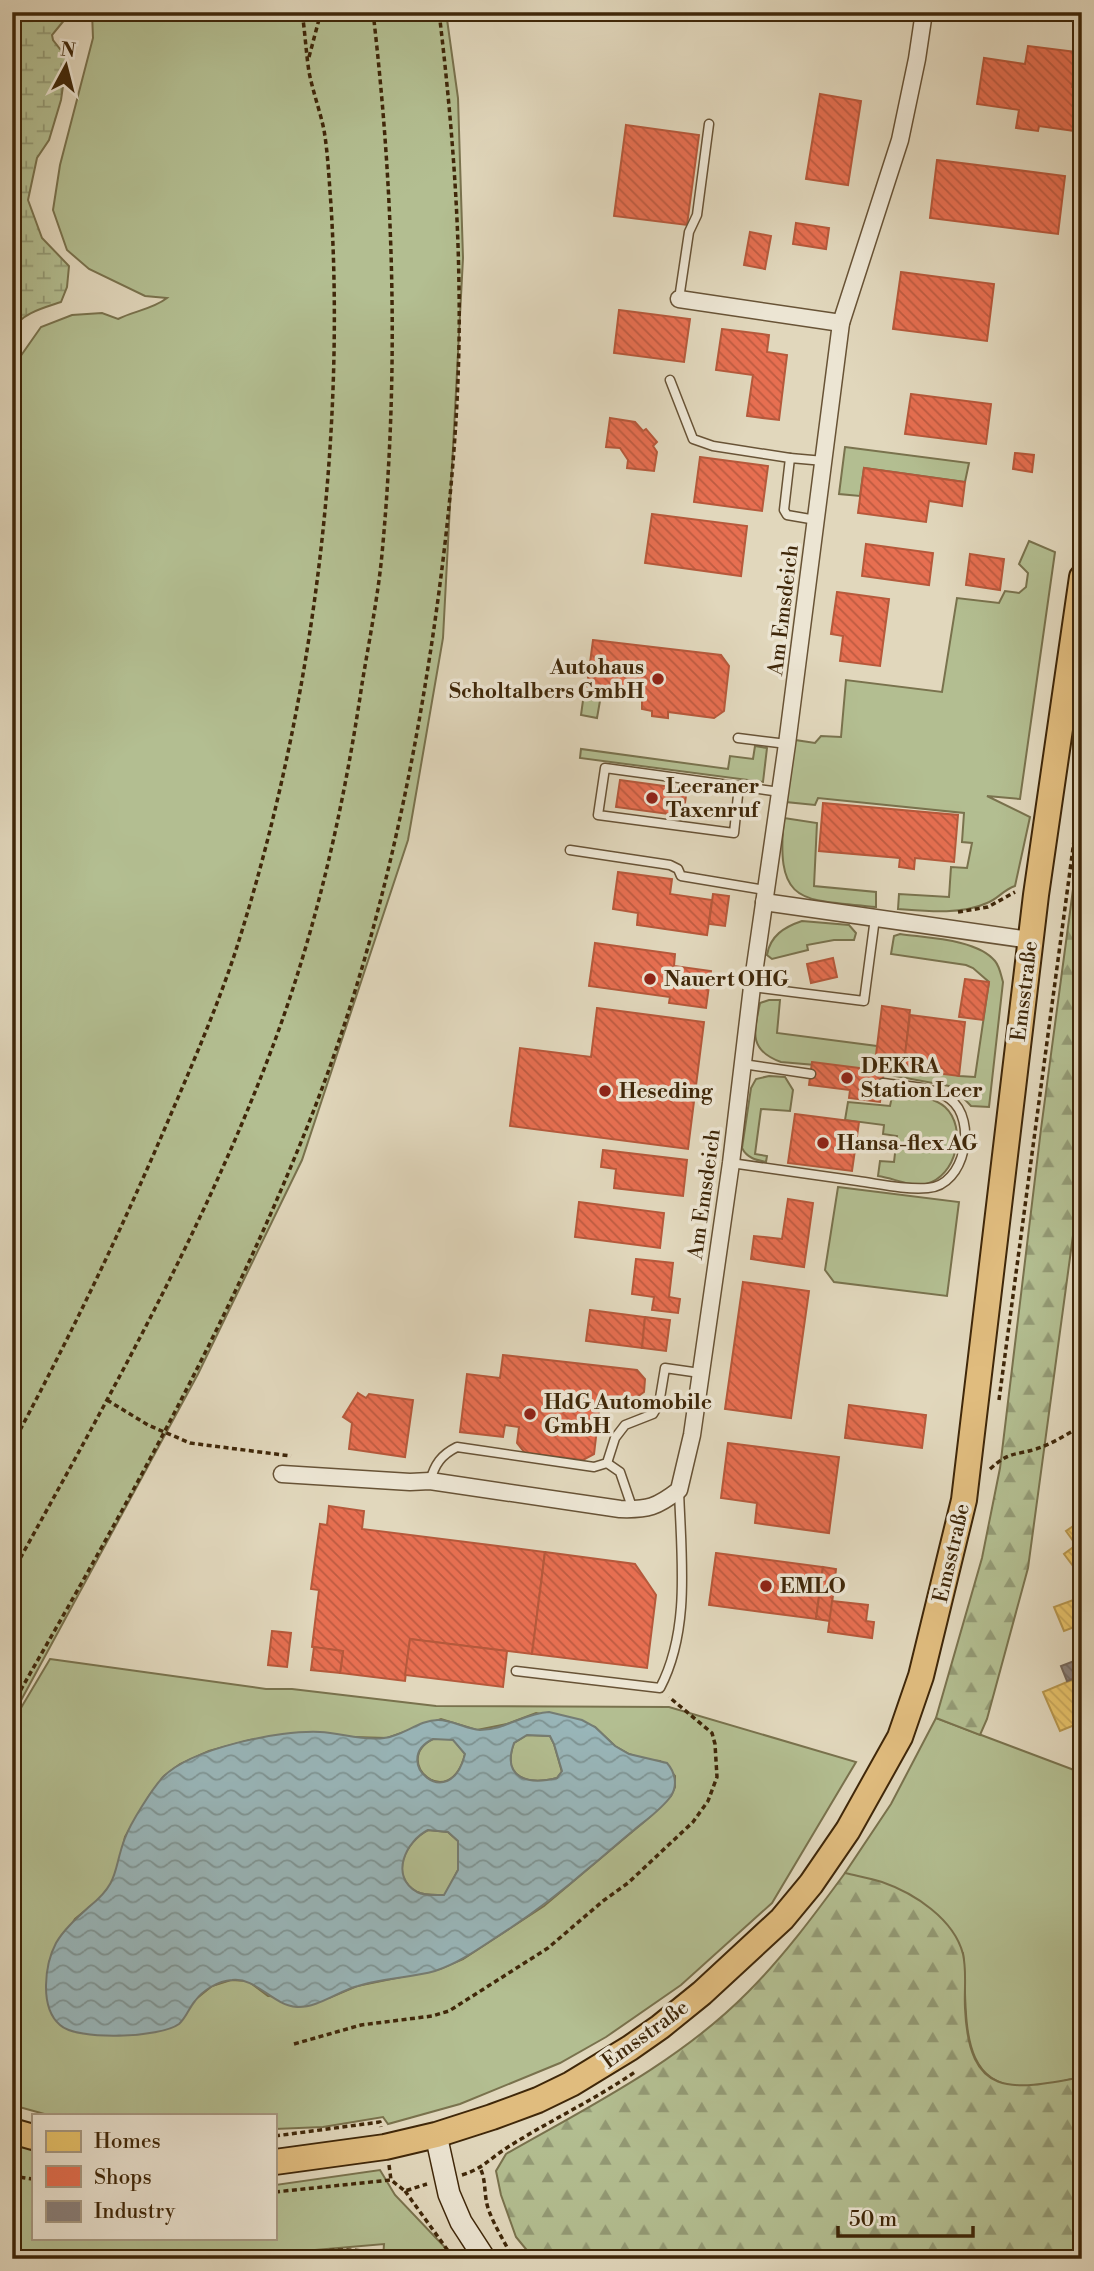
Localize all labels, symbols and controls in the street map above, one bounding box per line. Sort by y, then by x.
north arrow [32,32,102,102]
text: N [59,37,77,63]
street label: Am Emsdeich [763,543,805,678]
place label: Autohaus Scholtalbers GmbH [449,655,645,705]
marker: Autohaus Scholtalbers GmbH [650,671,666,687]
place label: Leeraner Taxenruf [666,774,761,824]
marker: Leeraner Taxenruf [644,790,660,806]
street label: Emsstraße [1006,939,1044,1043]
place label: Nauert OHG [664,967,789,993]
marker: Nauert OHG [642,971,658,987]
place label: DEKRA Station Leer [861,1054,983,1104]
marker: DEKRA Station Leer [839,1070,855,1086]
place label: Heseding [619,1079,714,1105]
marker: Heseding [597,1083,613,1099]
street label: Am Emsdeich [683,1127,727,1262]
place label: Hansa-flex AG [837,1131,978,1157]
marker: Hansa-flex AG [815,1135,831,1151]
place label: HdG Automobile GmbH [544,1390,712,1440]
marker: HdG Automobile GmbH [522,1406,538,1422]
street label: Emsstraße [928,1501,976,1605]
place label: EMLO [780,1574,846,1600]
marker: EMLO [758,1578,774,1594]
street label: Emsstraße [597,1995,694,2075]
legend [32,2114,276,2240]
text: Homes [94,2129,161,2155]
text: Shops [94,2165,152,2191]
scale bar [838,2194,973,2238]
text: Industry [94,2199,176,2225]
text: 50 m [849,2207,897,2233]

